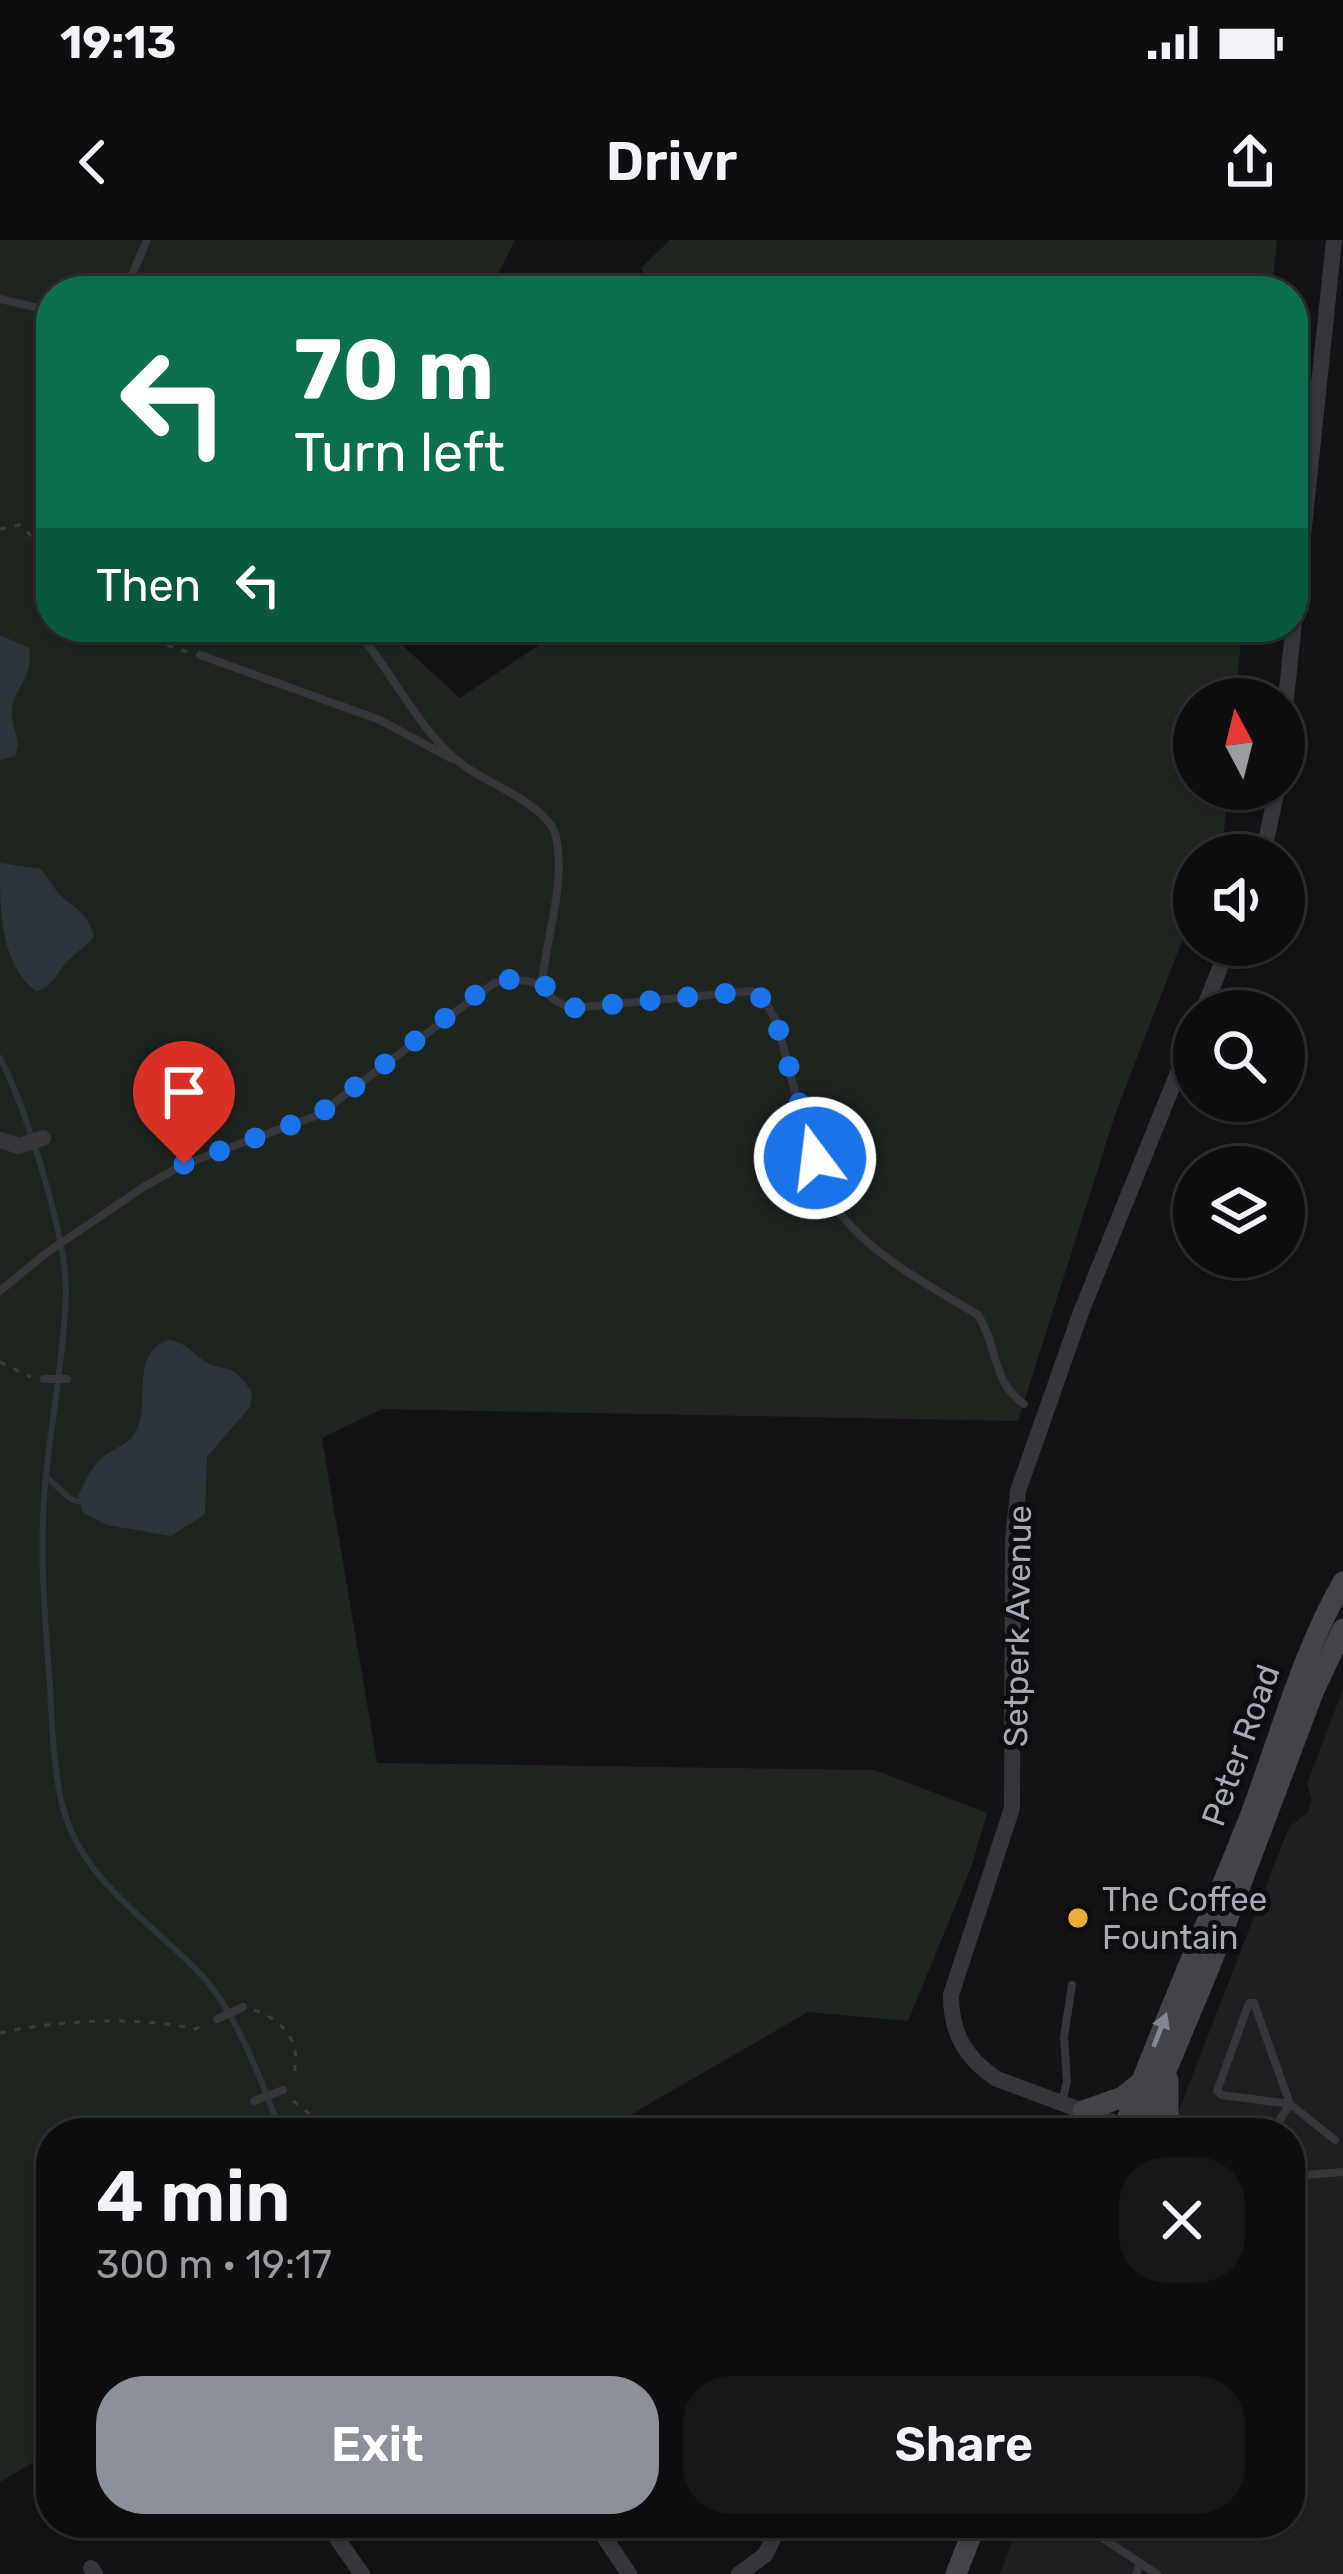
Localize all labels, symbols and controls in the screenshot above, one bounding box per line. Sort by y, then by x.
text: 19:13 [60,16,176,69]
icon: back [60,129,126,195]
icon: share [1217,129,1283,195]
text: Drivr [606,130,737,194]
text: 70 m [294,320,494,420]
icon: left [96,324,252,480]
text: Turn left [294,421,505,485]
icon: left [225,552,291,618]
text: Then [96,559,201,612]
north arrow [1173,678,1305,810]
map controls [1173,678,1305,1278]
button: sound [1173,834,1305,966]
button: search [1173,990,1305,1122]
pin [133,1041,235,1164]
icon: arrive [151,1059,217,1125]
position arrow [752,1095,878,1221]
button: layers [1173,1146,1305,1278]
street label: Setperk Avenue [996,1505,1039,1747]
street label: Peter Road [1193,1659,1288,1831]
place label: The Coffee Fountain [1102,1880,1267,1957]
marker: The Coffee Fountain [1065,1905,1091,1931]
one-way arrow [1152,2011,1171,2047]
text: 4 min [96,2154,291,2239]
button: close [1119,2157,1245,2283]
text: 300 m · 19:17 [96,2242,332,2288]
button: Exit [96,2376,659,2514]
button: Share [683,2376,1245,2514]

